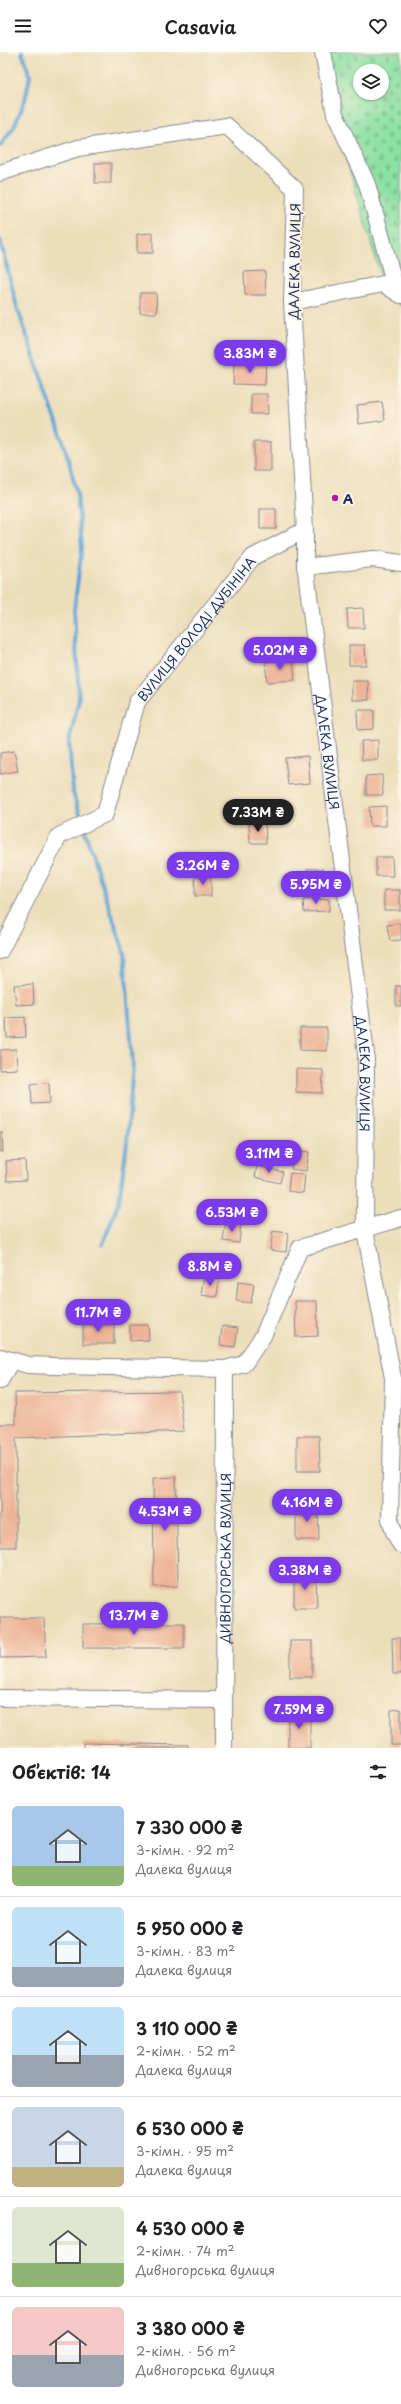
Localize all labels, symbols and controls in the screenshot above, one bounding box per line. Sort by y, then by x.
text: Casavia [165,13,236,40]
icon: menu [12,15,34,37]
icon: heart [367,15,389,37]
map controls [353,64,389,100]
button: layers [353,64,389,100]
street label: ДАЛЕКА ВУЛИЦЯ [283,203,305,320]
pin: 3.83M ₴ [213,340,287,374]
text: 3.83M ₴ [223,343,277,362]
place label: А [343,489,353,508]
marker: А [330,493,340,503]
street label: ВУЛИЦЯ ВОЛОДІ ДУБІНІНА [132,552,260,705]
pin: 5.02M ₴ [243,637,317,671]
text: 5.02M ₴ [252,640,308,659]
street label: ДАЛЕКА ВУЛИЦЯ [312,692,345,811]
pin: 7.33M ₴ [221,799,295,833]
text: 7.33M ₴ [232,802,284,821]
pin: 3.26M ₴ [166,852,240,886]
text: 3.26M ₴ [176,855,230,874]
pin: 5.95M ₴ [279,871,353,905]
text: 5.95M ₴ [290,874,342,893]
street label: ДАЛЕКА ВУЛИЦЯ [352,1014,376,1132]
pin: 3.11M ₴ [232,1140,306,1174]
text: 3.11M ₴ [245,1143,293,1162]
pin: 6.53M ₴ [195,1199,269,1233]
text: 6.53M ₴ [205,1202,259,1221]
pin: 8.8M ₴ [177,1253,243,1287]
text: 8.8M ₴ [187,1256,233,1275]
pin: 11.7M ₴ [61,1299,135,1333]
text: 11.7M ₴ [75,1302,121,1321]
street label: ДИВНОГОРСЬКА ВУЛИЦЯ [215,1473,234,1644]
pin: 4.16M ₴ [270,1489,344,1523]
text: 4.16M ₴ [281,1492,333,1511]
pin: 4.53M ₴ [128,1498,202,1532]
text: 4.53M ₴ [138,1501,192,1520]
pin: 3.38M ₴ [268,1557,342,1591]
text: 3.38M ₴ [278,1560,332,1579]
pin: 13.7M ₴ [97,1602,171,1636]
text: 13.7M ₴ [109,1605,159,1624]
pin: 7.59M ₴ [262,1696,336,1730]
text: 7.59M ₴ [274,1699,324,1718]
text: Об’єктів: 14 [12,1759,111,1785]
icon: filters [367,1761,389,1783]
text: 7 330 000 ₴ [136,1814,243,1840]
icon: home [44,1822,92,1870]
text: 3-кімн. · 92 m² [136,1840,234,1859]
text: Далека вулиця [136,1859,232,1878]
text: 5 950 000 ₴ [136,1915,243,1941]
icon: home [44,1923,92,1971]
text: 3-кімн. · 83 m² [136,1941,235,1960]
text: Далека вулиця [136,1960,232,1979]
text: 3 110 000 ₴ [136,2015,238,2041]
icon: home [44,2023,92,2071]
text: 2-кімн. · 52 m² [136,2041,236,2060]
text: Далека вулиця [136,2060,232,2079]
text: 6 530 000 ₴ [136,2115,244,2141]
icon: home [44,2123,92,2171]
text: 3-кімн. · 95 m² [136,2141,234,2160]
text: Далека вулиця [136,2160,232,2179]
text: 4 530 000 ₴ [136,2215,245,2241]
icon: home [44,2223,92,2271]
text: 2-кімн. · 74 m² [136,2241,234,2260]
text: Дивногорська вулиця [136,2260,275,2279]
text: 3 380 000 ₴ [136,2315,245,2341]
icon: home [44,2323,92,2371]
text: 2-кімн. · 56 m² [136,2341,236,2360]
text: Дивногорська вулиця [136,2360,275,2379]

